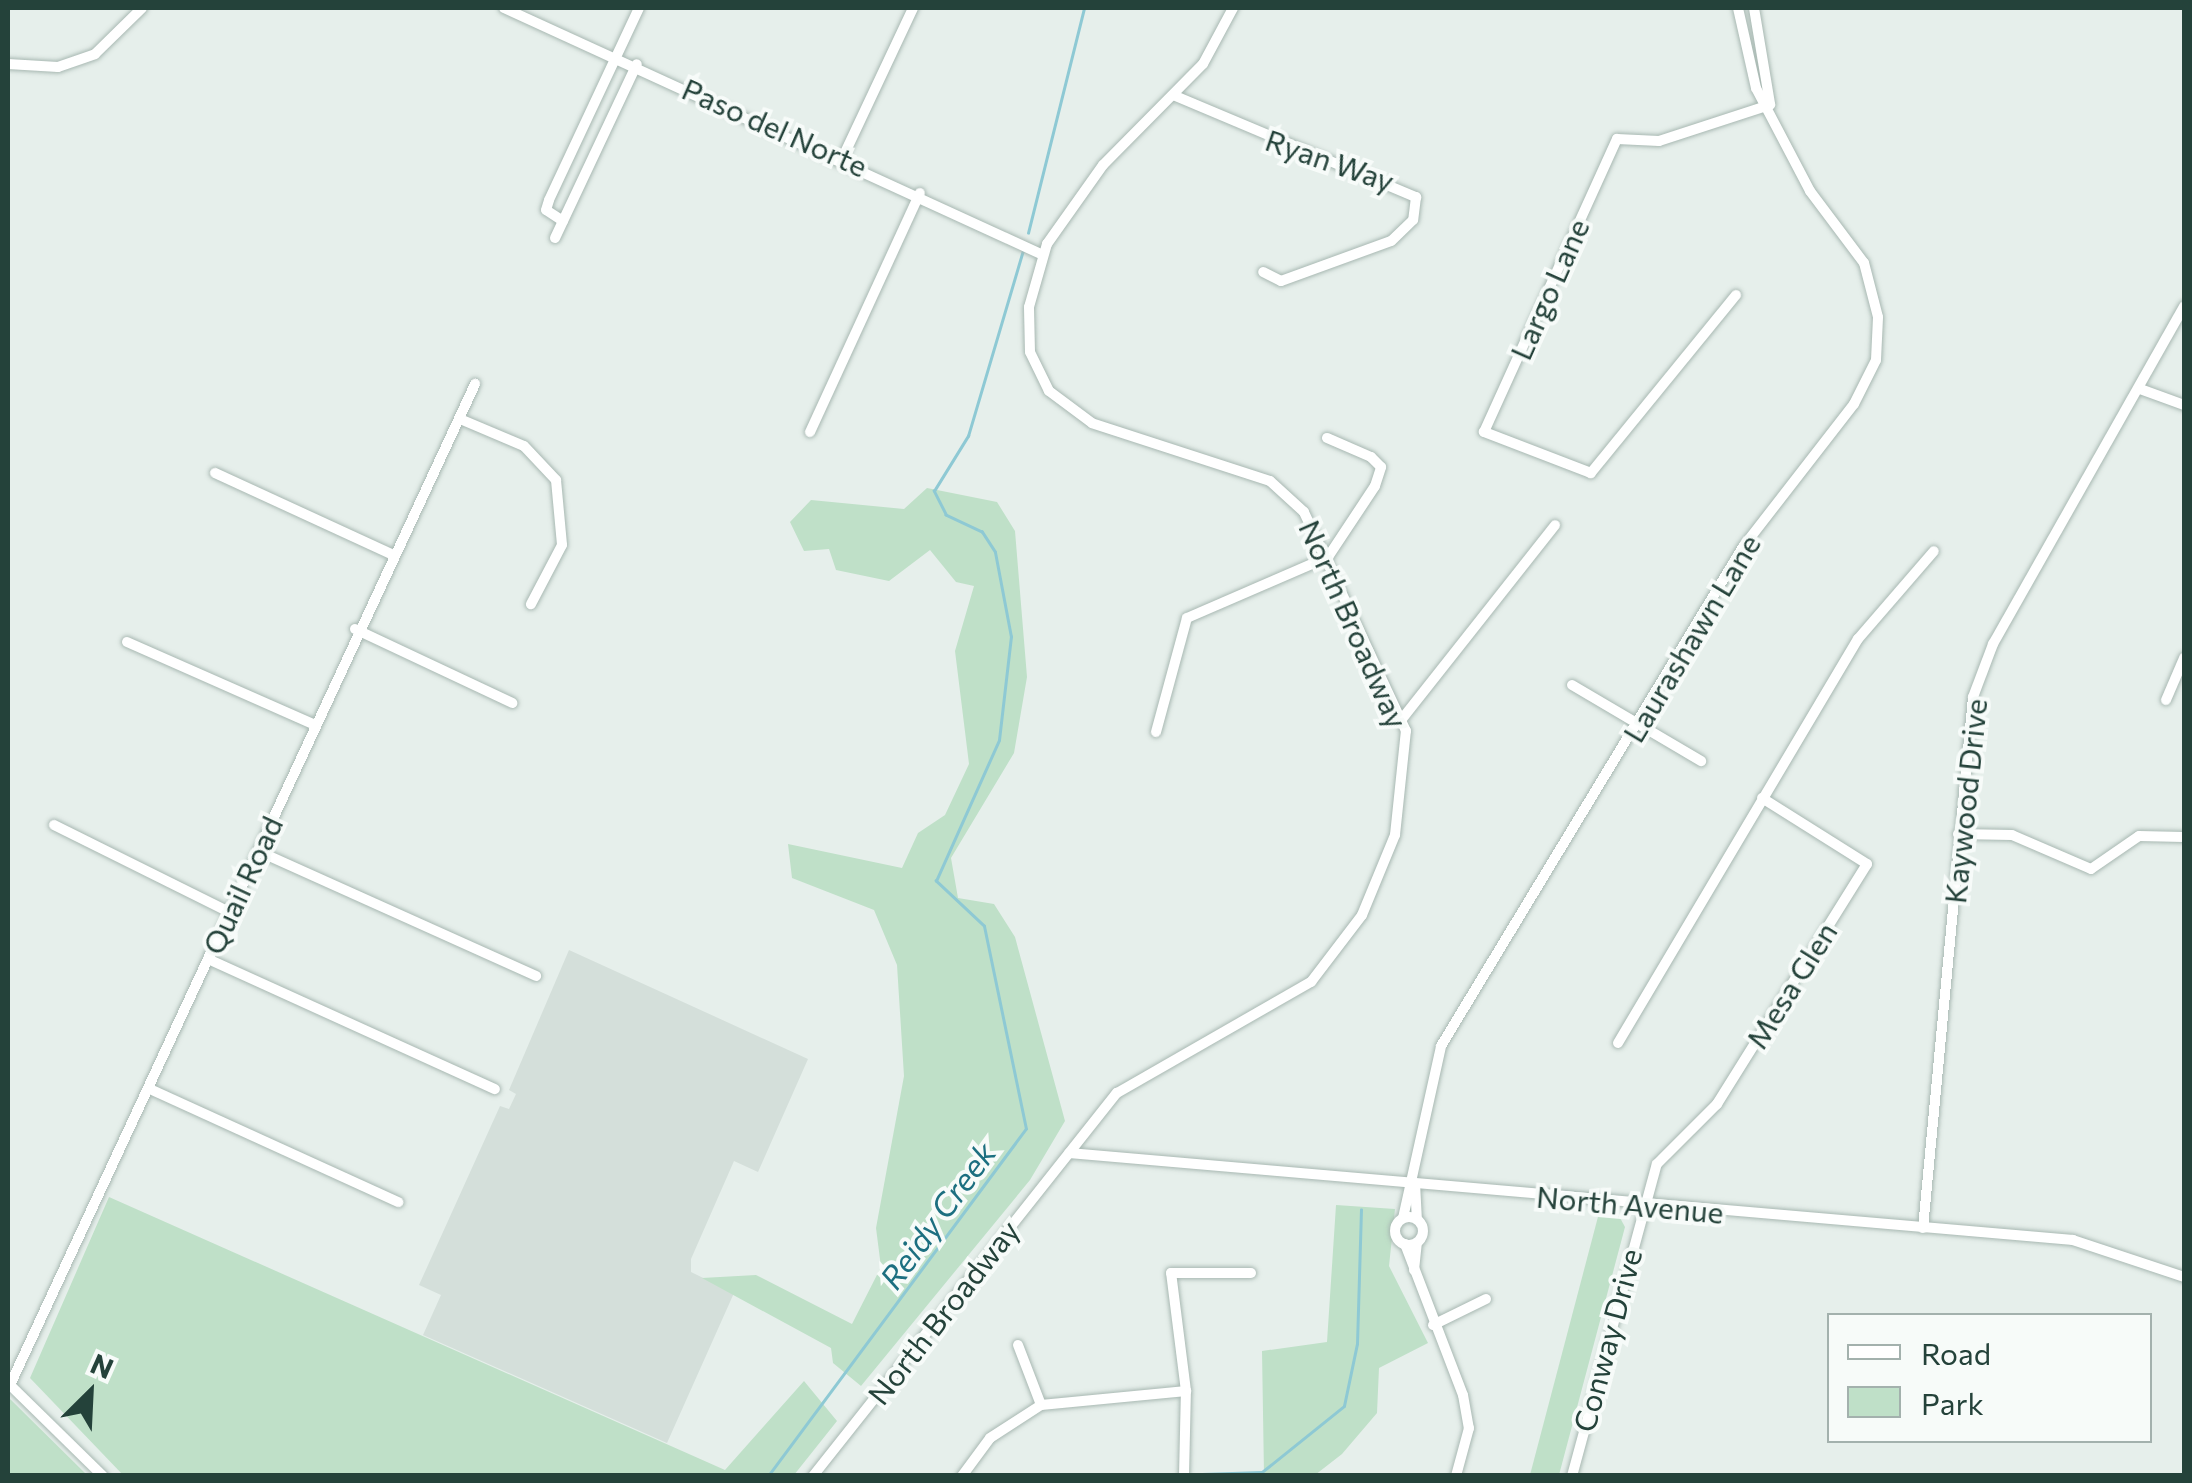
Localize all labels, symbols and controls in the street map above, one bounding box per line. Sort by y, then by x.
street label: Paso del Norte [677,70,873,184]
street label: Ryan Way [1261,121,1399,199]
street label: Largo Lane [1502,213,1596,365]
street label: North Broadway [1292,514,1416,734]
street label: Laurashawn Lane [1615,528,1767,748]
street label: Kaywood Drive [1936,697,1994,905]
street label: Quail Road [194,810,290,960]
street label: Mesa Glen [1738,915,1844,1055]
water label: Reidy Creek [871,1134,1003,1296]
street label: North Avenue [1535,1178,1725,1230]
street label: North Broadway [860,1213,1026,1411]
street label: Conway Drive [1565,1244,1649,1436]
legend [1827,1313,2152,1443]
text: Road [1921,1334,1991,1371]
north arrow [40,1343,140,1443]
text: N [86,1346,119,1385]
text: Park [1921,1384,1984,1421]

